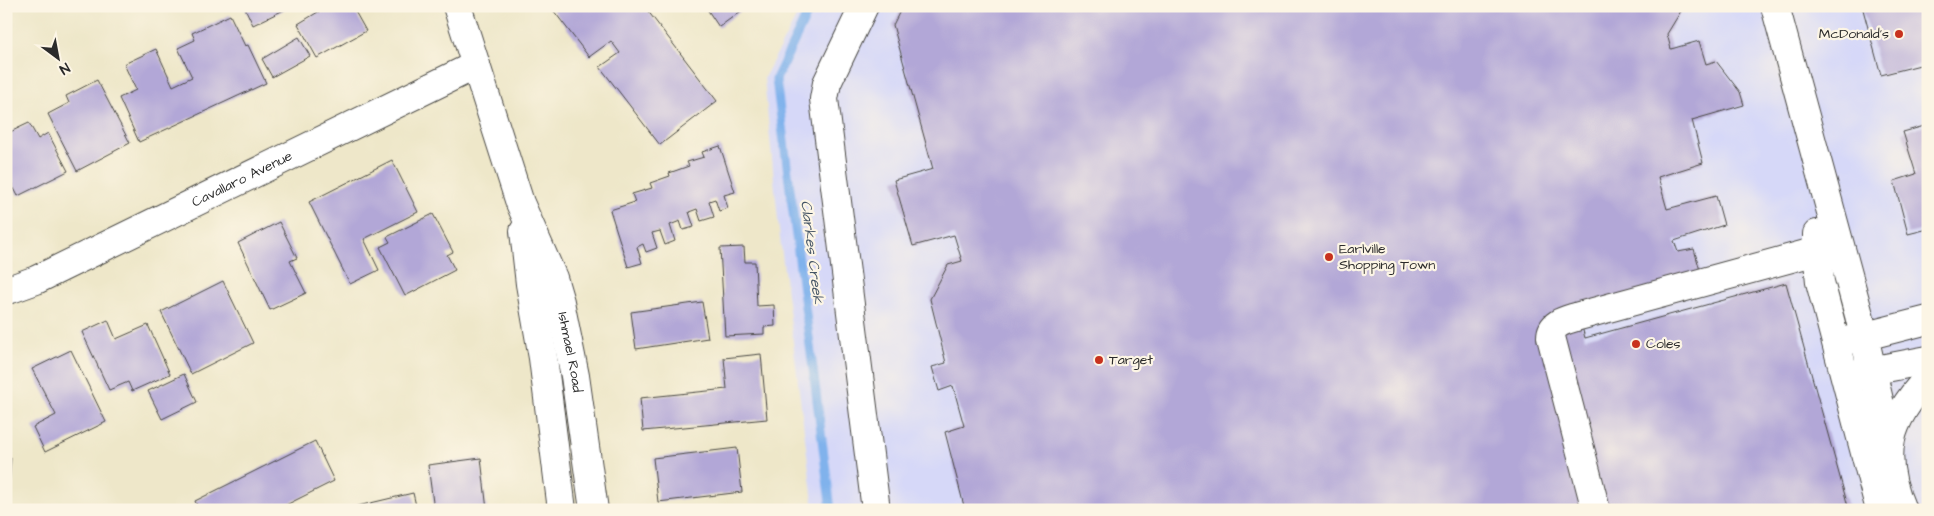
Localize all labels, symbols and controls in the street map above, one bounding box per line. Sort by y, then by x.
place label: McDonald's [1819,24,1889,44]
marker: McDonald's [1893,28,1905,40]
north arrow [32,32,82,82]
text: N [55,57,73,79]
street label: Cavallaro Avenue [188,146,296,212]
water label: Clarkes Creek [795,199,829,306]
place label: Earlville Shopping Town [1339,239,1435,275]
marker: Earlville Shopping Town [1323,251,1335,263]
street label: Ishmael Road [552,310,587,394]
place label: Coles [1646,334,1681,354]
marker: Coles [1630,338,1642,350]
place label: Target [1109,350,1153,370]
marker: Target [1093,354,1105,366]

